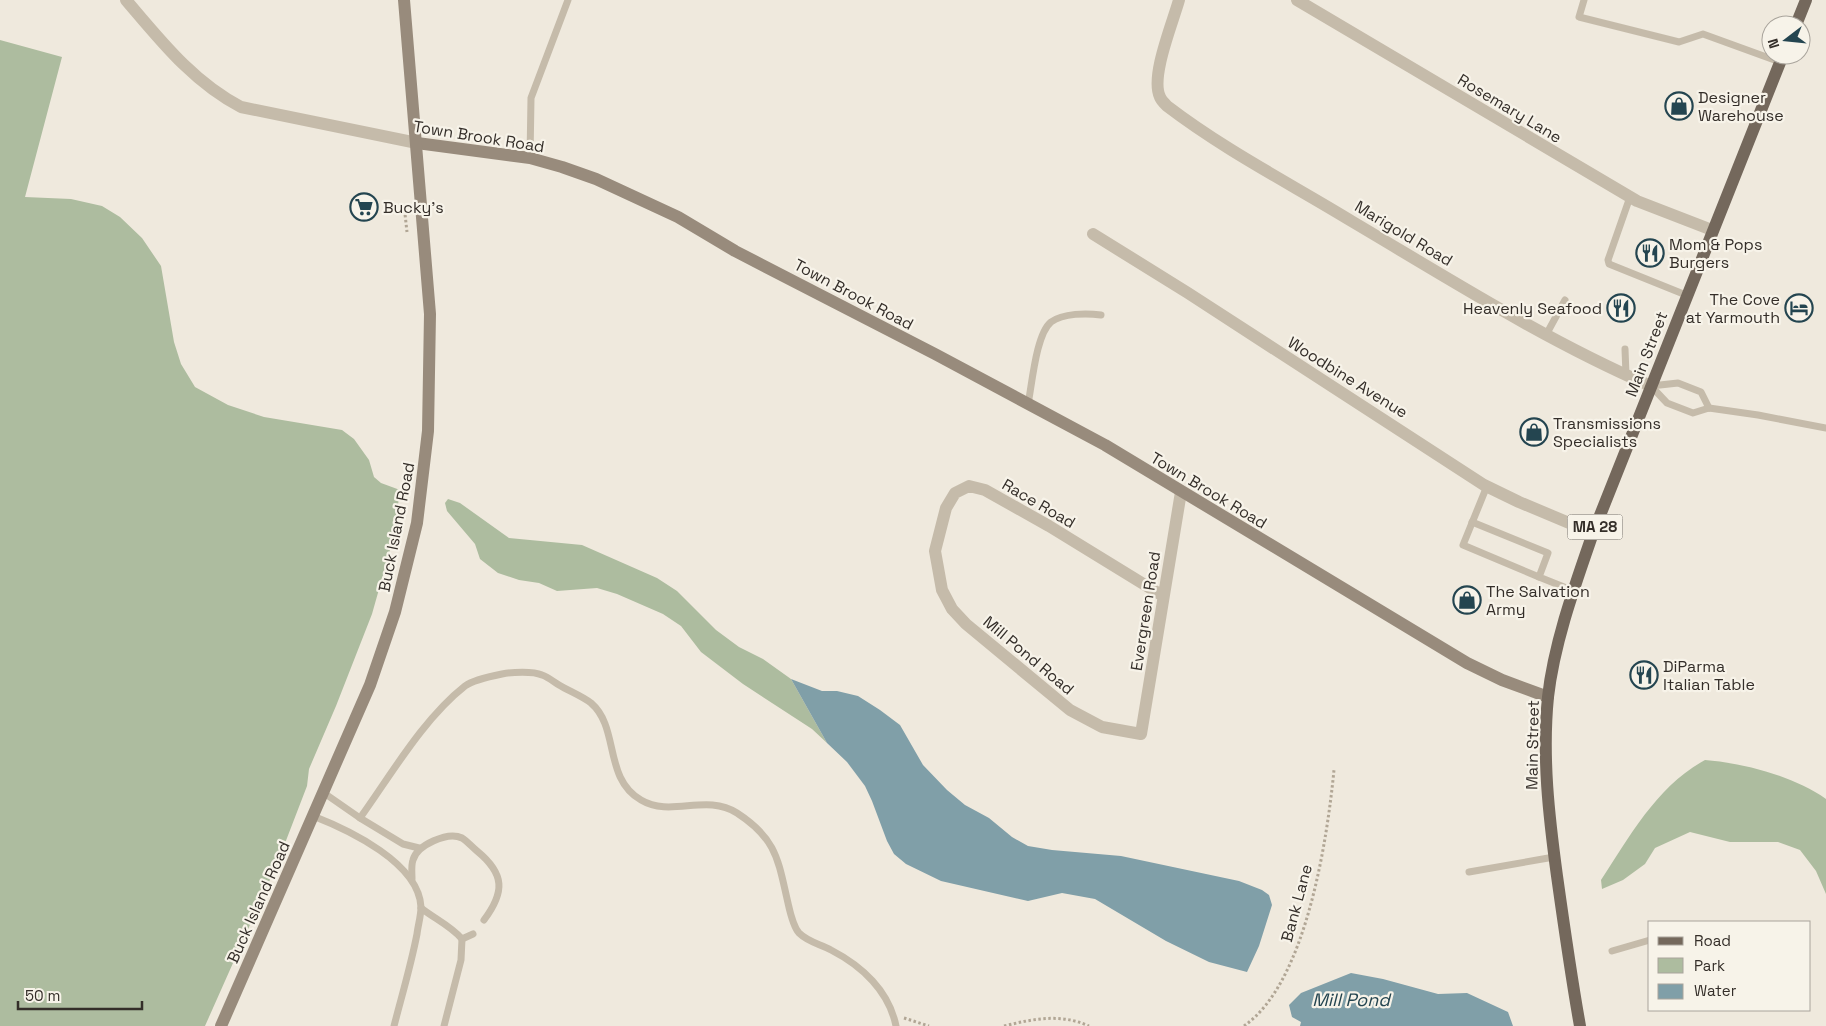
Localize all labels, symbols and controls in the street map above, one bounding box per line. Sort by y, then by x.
north arrow [1761,15,1811,65]
text: N [1764,37,1783,51]
street label: Rosemary Lane [1454,69,1566,148]
place label: Designer Warehouse [1698,87,1784,126]
shop icon: Designer Warehouse [1664,91,1694,121]
street label: Town Brook Road [412,116,546,157]
supermarket icon: Bucky's [349,192,379,222]
street label: Marigold Road [1351,196,1457,271]
place label: Bucky's [383,197,444,218]
place label: Mom & Pops Burgers [1669,234,1762,273]
restaurant icon: Mom & Pops Burgers [1635,238,1665,268]
street label: Town Brook Road [790,254,917,335]
place label: The Cove at Yarmouth [1686,289,1780,328]
restaurant icon: Heavenly Seafood [1606,293,1636,323]
hotel icon: The Cove at Yarmouth [1784,293,1814,323]
place label: Heavenly Seafood [1463,298,1602,319]
street label: Main Street [1621,309,1672,400]
street label: Woodbine Avenue [1284,332,1412,423]
place label: Transmissions Specialists [1553,413,1661,452]
shop icon: Transmissions Specialists [1519,417,1549,447]
street label: Town Brook Road [1147,447,1271,534]
street label: Buck Island Road [374,460,419,594]
street label: Race Road [998,474,1079,533]
road number: MA 28 [1568,514,1622,540]
street label: Evergreen Road [1126,550,1165,672]
place label: The Salvation Army [1486,581,1590,620]
shop icon: The Salvation Army [1452,585,1482,615]
street label: Mill Pond Road [979,611,1078,700]
place label: DiParma Italian Table [1663,656,1755,695]
restaurant icon: DiParma Italian Table [1629,660,1659,690]
street label: Main Street [1521,700,1544,790]
street label: Buck Island Road [222,838,295,967]
street label: Bank Lane [1276,862,1317,944]
legend [1648,921,1811,1011]
text: Road [1694,931,1731,950]
text: Park [1694,956,1725,975]
scale bar [18,978,141,1010]
text: Water [1694,981,1737,1000]
text: 50 m [25,986,60,1005]
water label: Mill Pond [1312,988,1392,1011]

